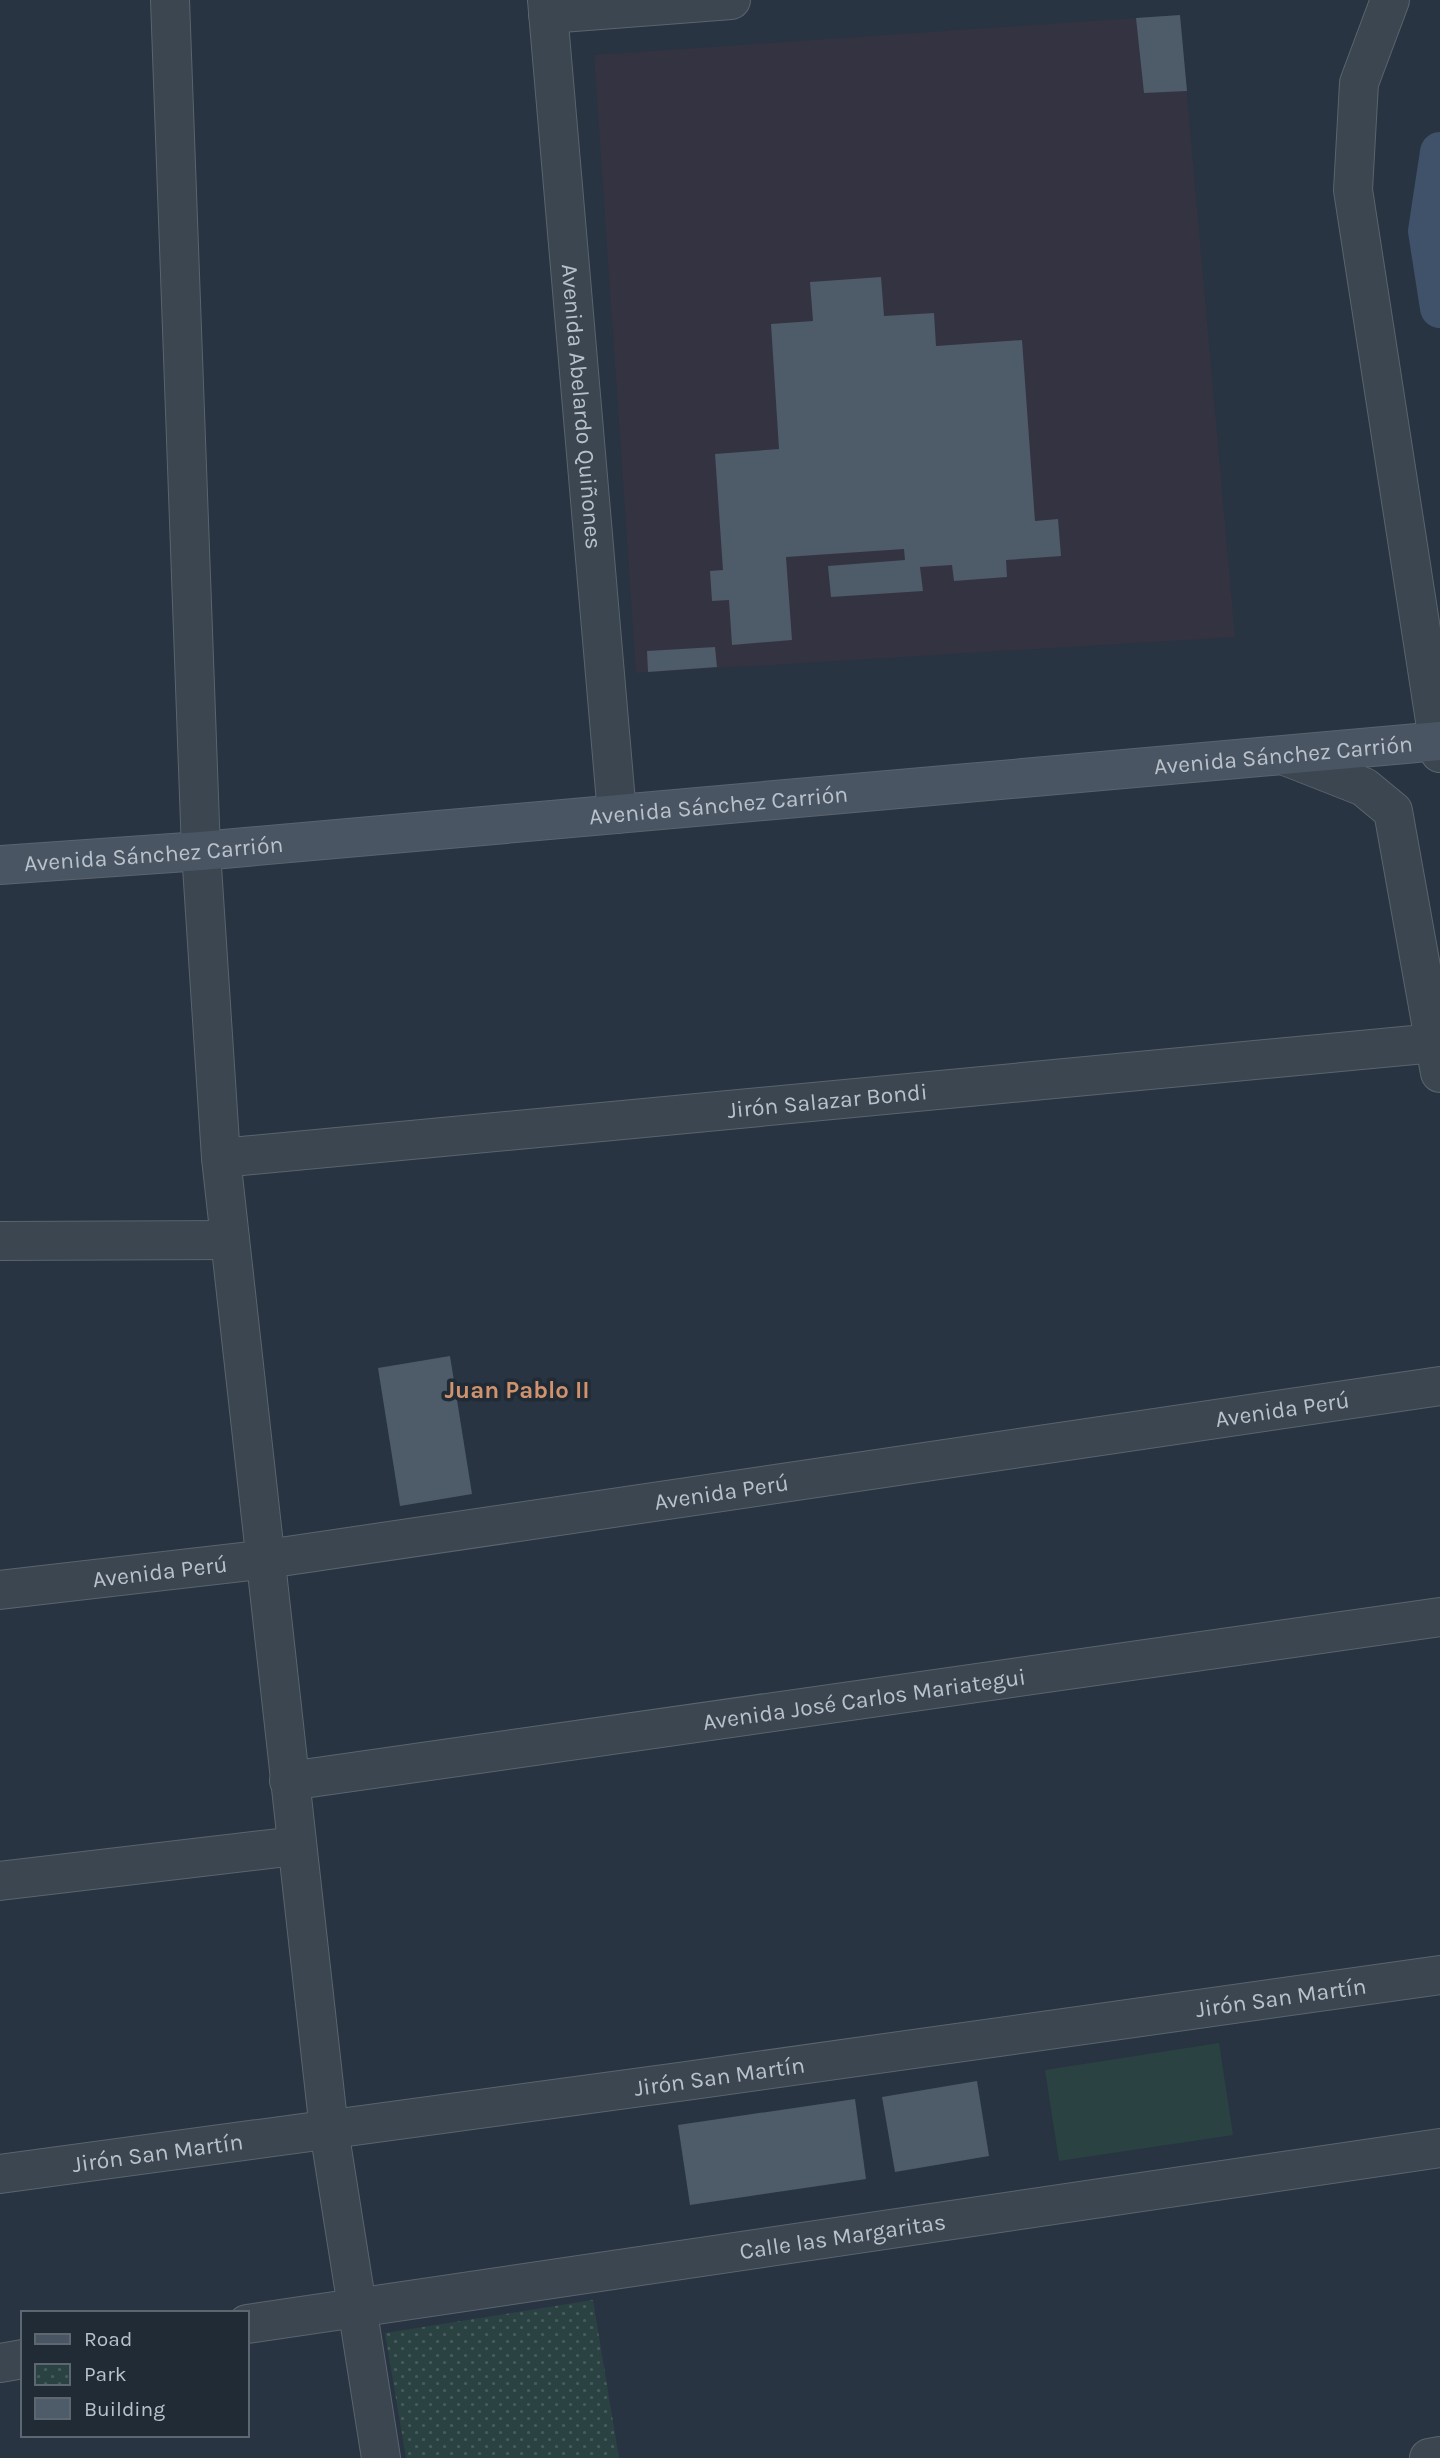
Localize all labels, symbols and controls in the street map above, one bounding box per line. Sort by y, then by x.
street label: Avenida Abelardo Quiñones [556,263,607,550]
street label: Avenida Sánchez Carrión [1153,730,1414,780]
street label: Avenida Sánchez Carrión [588,781,849,830]
street label: Avenida Sánchez Carrión [23,831,284,877]
street label: Jirón Salazar Bondi [726,1078,929,1124]
district label: Juan Pablo II [444,1376,590,1404]
street label: Avenida Perú [1213,1387,1351,1433]
street label: Avenida Perú [652,1469,790,1516]
street label: Avenida Perú [91,1551,229,1593]
street label: Avenida José Carlos Mariategui [701,1663,1027,1736]
street label: Jirón San Martín [1194,1973,1368,2023]
street label: Jirón San Martín [632,2051,807,2102]
street label: Jirón San Martín [70,2128,245,2178]
street label: Calle las Margaritas [738,2208,947,2265]
legend [21,2311,248,2437]
text: Road [84,2327,132,2351]
text: Park [84,2362,127,2386]
text: Building [84,2397,165,2421]

